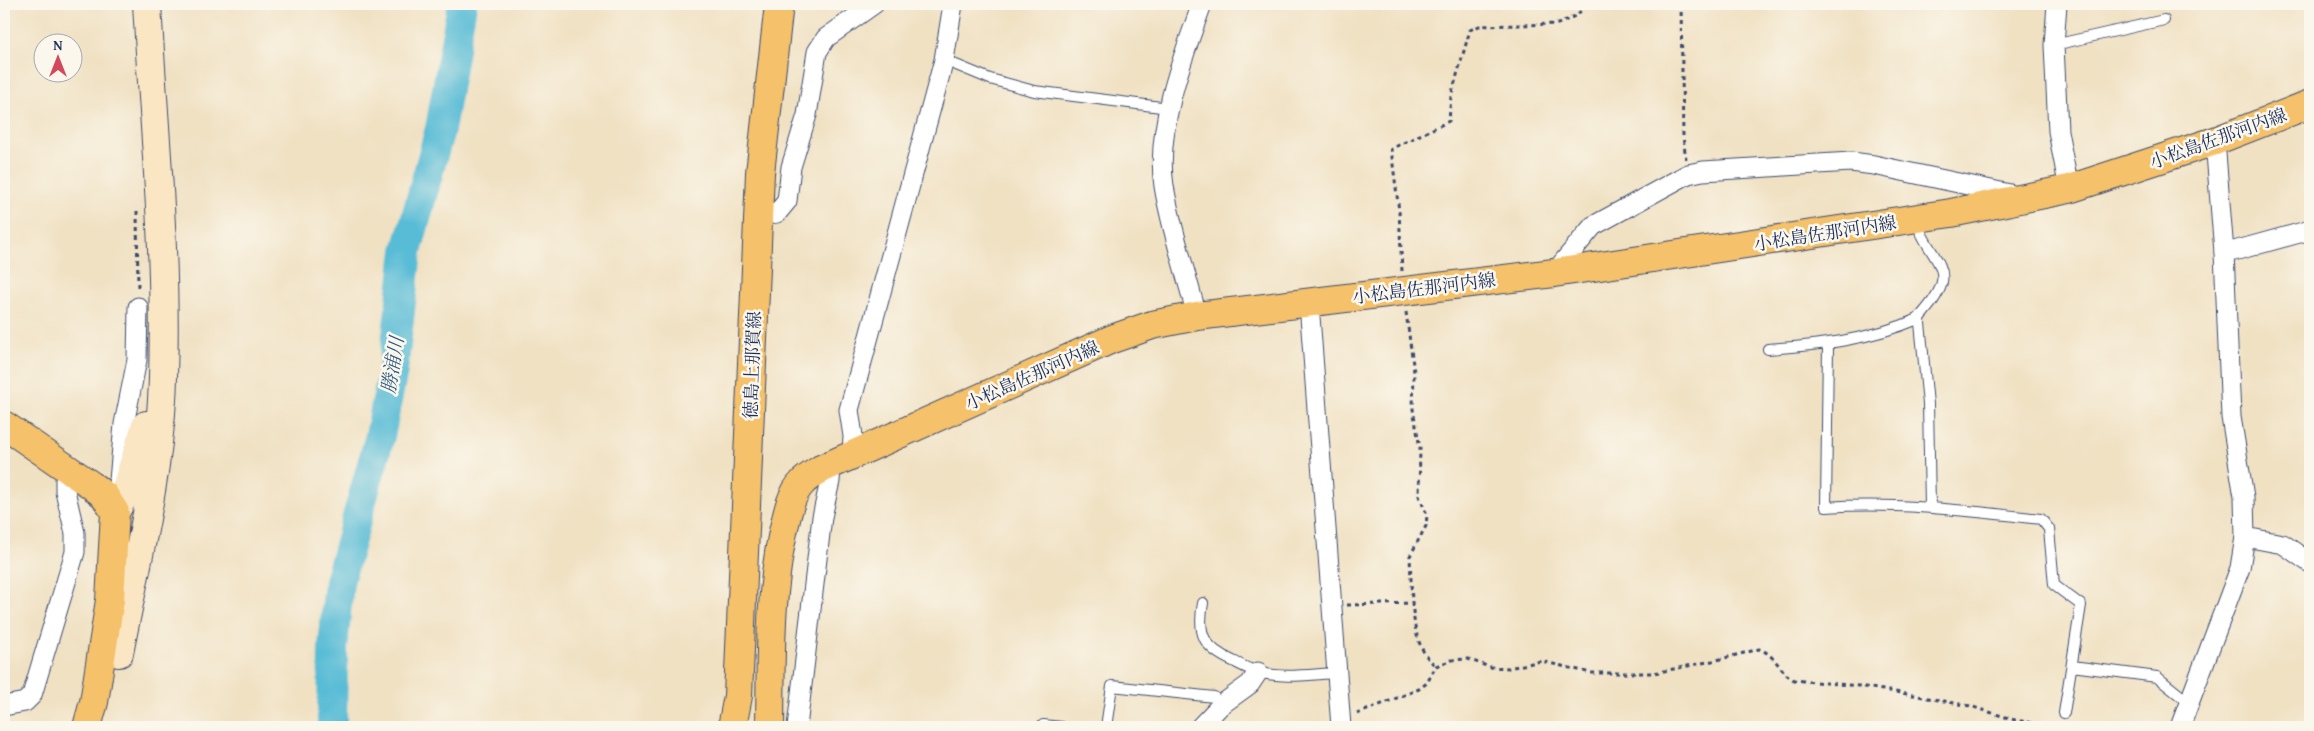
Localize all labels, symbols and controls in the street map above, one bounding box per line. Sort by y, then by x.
north arrow [32,32,82,82]
text: N [53,35,63,55]
street label: 小松島佐那河内線 [2146,101,2290,175]
street label: 小松島佐那河内線 [1752,208,1898,258]
street label: 小松島佐那河内線 [1351,266,1497,310]
street label: 徳島上那賀線 [737,311,767,419]
water label: 勝浦川 [374,333,411,395]
street label: 小松島佐那河内線 [961,333,1103,417]

